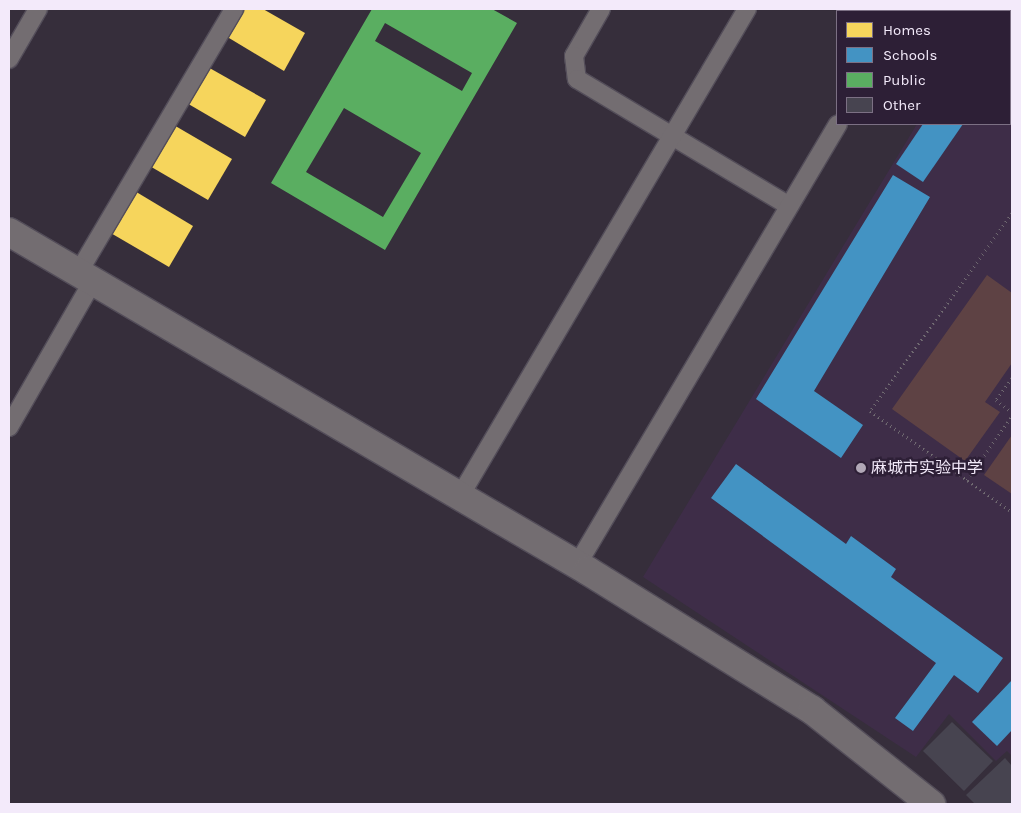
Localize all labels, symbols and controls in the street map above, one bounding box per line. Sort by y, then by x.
legend [836,10,1011,125]
text: Homes [883,21,931,39]
text: Schools [883,46,937,64]
text: Public [883,71,926,89]
text: Other [883,96,921,114]
place label: 麻城市实验中学 [871,458,983,478]
marker: 麻城市实验中学 [855,462,867,474]

